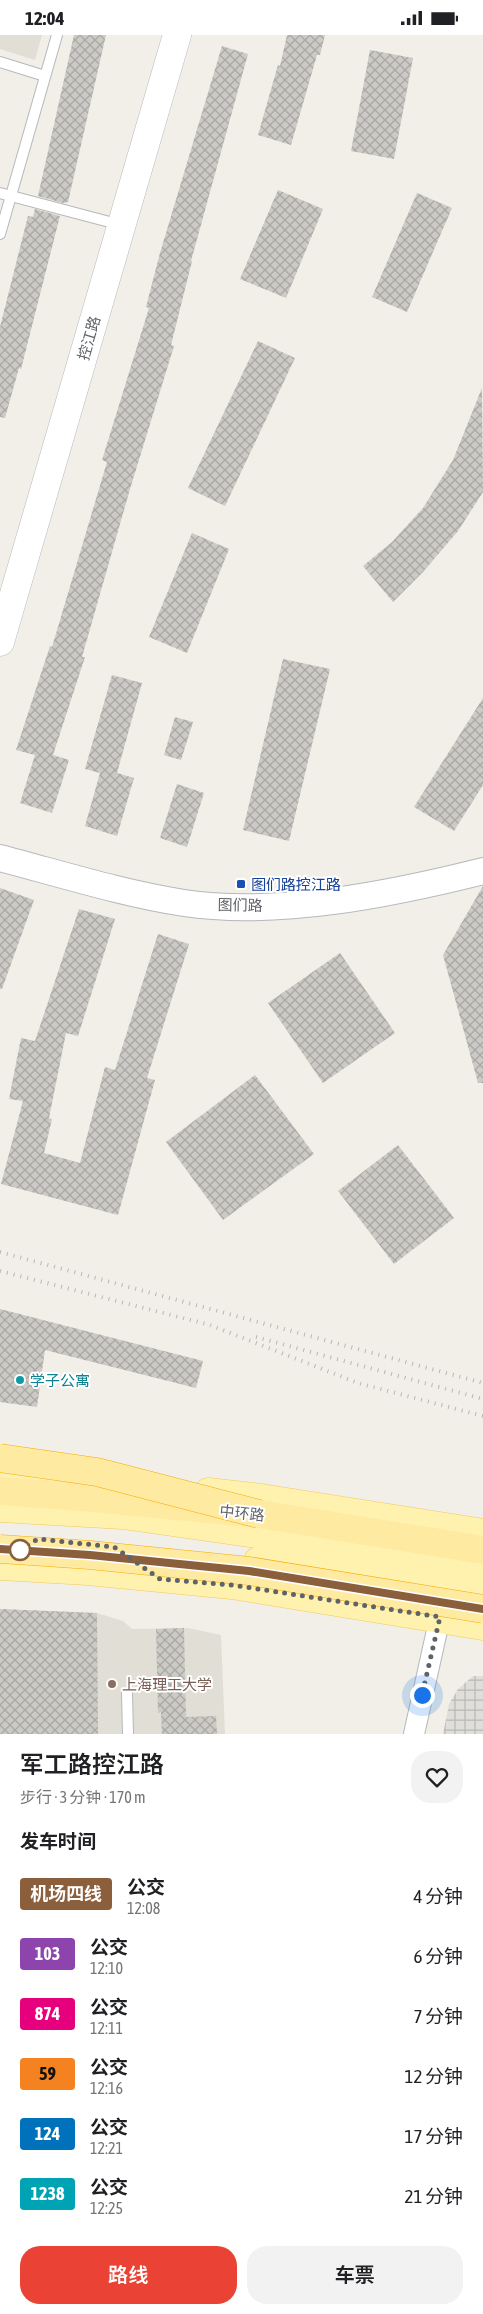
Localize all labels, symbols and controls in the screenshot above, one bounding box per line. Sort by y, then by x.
text: 12:04 [25,7,64,29]
street label: 控江路 [75,314,103,362]
place label: 图们路控江路 [251,876,341,893]
marker: 图们路控江路 [235,878,247,890]
street label: 图们路 [217,896,263,914]
place label: 学子公寓 [30,1372,90,1389]
marker: 学子公寓 [14,1374,26,1386]
street label: 中环路 [219,1502,265,1524]
unlabelled marker [9,1539,31,1561]
place label: 上海理工大学 [122,1676,212,1693]
marker: 上海理工大学 [106,1678,118,1690]
your location [410,1683,435,1708]
text: 军工路控江路 [20,1751,164,1778]
button: heart [411,1751,463,1803]
text: 步行 · 3 分钟 · 170 m [20,1788,146,1806]
text: 发车时间 [20,1830,96,1852]
text: 公交 [127,1876,165,1898]
text: 机场四线 [30,1883,102,1904]
text: 4 分钟 [413,1885,463,1907]
text: 12:08 [127,1899,160,1917]
text: 公交 [90,1936,128,1958]
text: 103 [35,1943,60,1964]
text: 6 分钟 [413,1945,463,1967]
text: 12:10 [90,1959,123,1977]
text: 公交 [90,1996,128,2018]
text: 874 [35,2003,60,2024]
text: 7 分钟 [413,2005,463,2027]
text: 12:11 [90,2019,123,2037]
text: 公交 [90,2056,128,2078]
text: 59 [39,2063,56,2084]
text: 12 分钟 [405,2065,463,2087]
text: 12:16 [90,2079,123,2097]
text: 公交 [90,2116,128,2138]
text: 124 [35,2123,60,2144]
text: 17 分钟 [405,2125,463,2147]
text: 12:21 [90,2139,123,2157]
text: 公交 [90,2176,128,2198]
text: 1238 [31,2183,64,2204]
text: 21 分钟 [405,2185,463,2207]
text: 12:25 [90,2199,123,2217]
button: 路线 [20,2246,237,2304]
button: 车票 [247,2246,463,2304]

